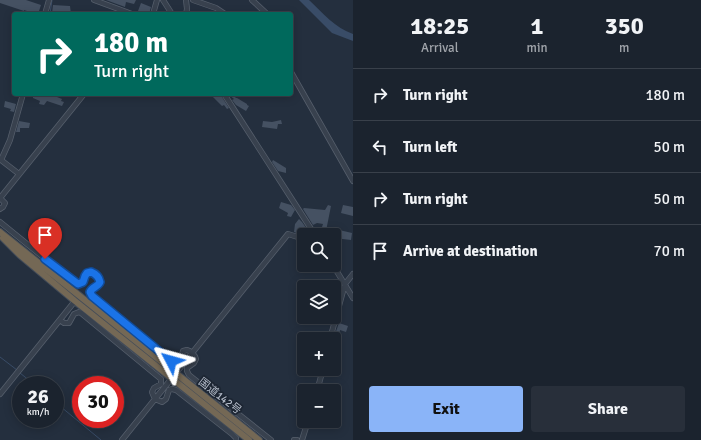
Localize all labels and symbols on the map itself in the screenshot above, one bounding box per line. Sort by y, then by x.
pin [28,218,62,259]
position arrow [150,340,192,382]
street label: 国道142号 [196,375,244,417]
speed limit sign: 30 [72,376,124,428]

